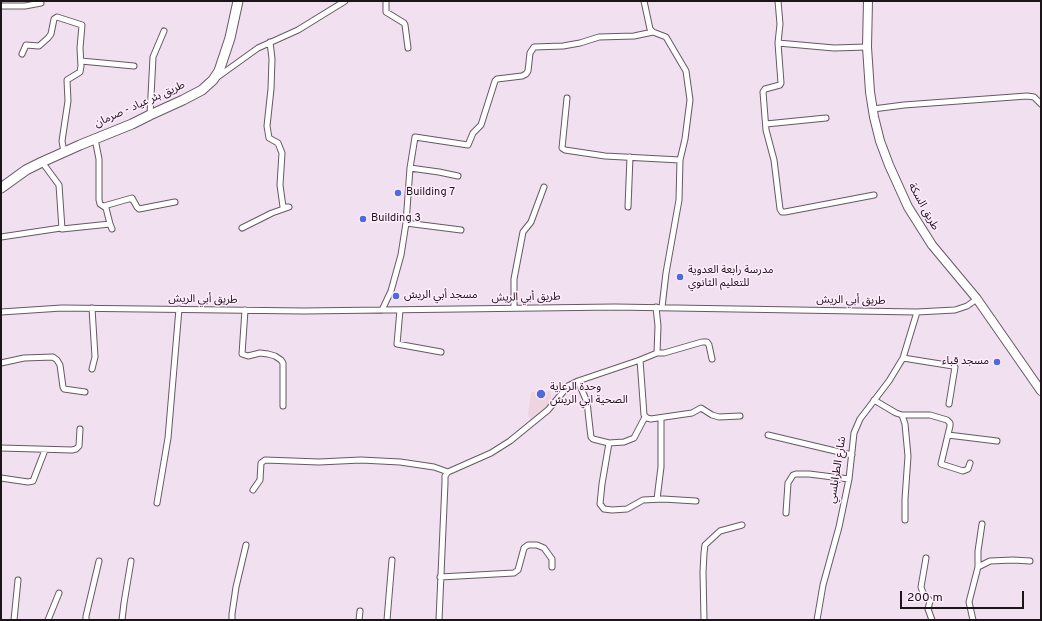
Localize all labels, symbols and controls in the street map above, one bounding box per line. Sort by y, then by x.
street label: طريق بئر عياد - صرمان [93,79,187,131]
street label: طريق السكة [905,181,941,233]
place label: Building 7 [406,186,455,200]
marker: Building 7 [393,188,403,198]
place label: Building 3 [371,212,421,226]
marker: Building 3 [358,214,368,224]
place label: مدرسة رابعة العدوية للتعليم الثانوي [688,264,774,290]
marker: مدرسة رابعة العدوية للتعليم الثانوي [675,272,685,282]
place label: مسجد أبي الريش [404,289,478,303]
marker: مسجد أبي الريش [391,291,401,301]
street label: طريق أبي الريش [491,291,561,305]
street label: طريق أبي الريش [168,293,238,307]
street label: طريق أبي الريش [816,294,886,308]
place label: مسجد قباء [942,355,989,369]
marker: مسجد قباء [992,357,1002,367]
place label: وحدة الرعاية الصحية ابي الريش [550,381,628,407]
marker: وحدة الرعاية الصحية ابي الريش [535,388,547,400]
street label: شارع الطرابلسي [826,436,850,504]
scale bar [902,583,1026,609]
text: 200 m [907,590,943,606]

